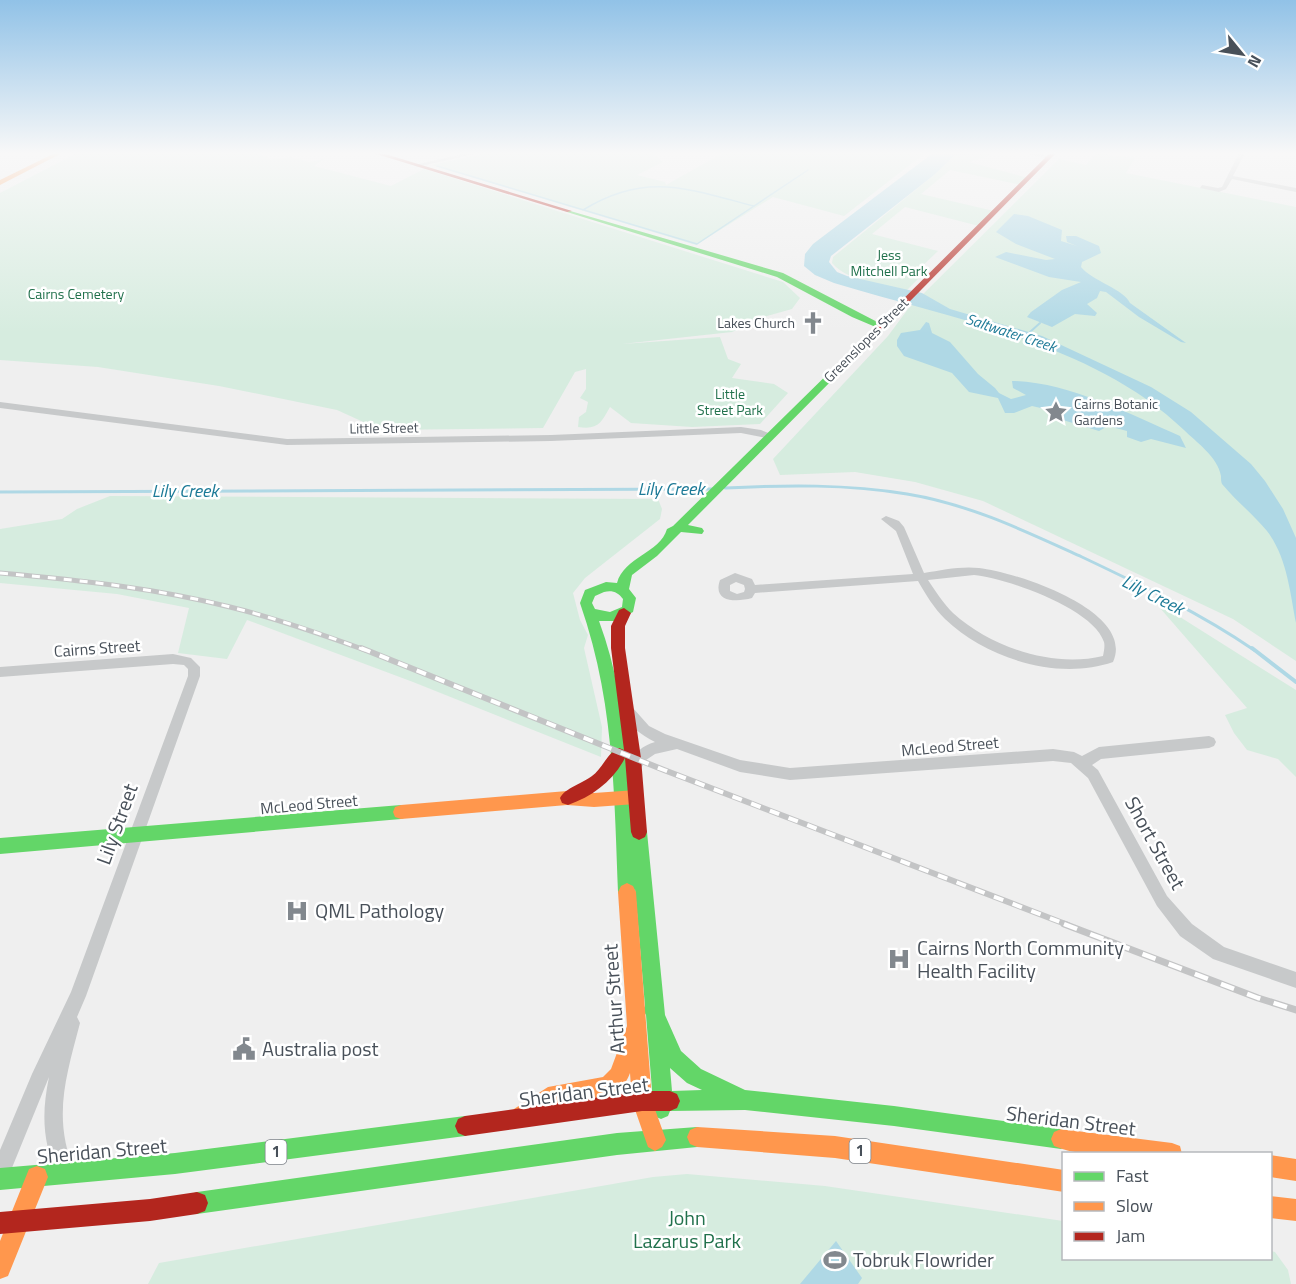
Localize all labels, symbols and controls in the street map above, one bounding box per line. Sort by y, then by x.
north arrow [1212,24,1272,84]
text: N [1242,51,1268,72]
park label: Jess Mitchell Park [851,244,928,281]
park label: Cairns Cemetery [28,283,124,304]
street label: Greenslopes Street [819,292,913,387]
water label: Saltwater Creek [963,307,1061,359]
church icon: Lakes Church [800,310,826,336]
place label: Lakes Church [717,312,795,333]
park label: Little Street Park [697,383,763,420]
place label: Cairns Botanic Gardens [1074,393,1158,430]
place icon: Cairns Botanic Gardens [1043,399,1069,425]
street label: Little Street [349,416,419,439]
water label: Lily Creek [638,475,706,502]
water label: Lily Creek [152,477,220,504]
water label: Lily Creek [1117,567,1191,623]
street label: Cairns Street [53,633,141,663]
street label: McLeod Street [900,730,1000,762]
street label: Lily Street [88,779,145,869]
street label: McLeod Street [259,788,359,820]
street label: Short Street [1117,791,1194,895]
place label: QML Pathology [315,895,445,926]
hospital icon: QML Pathology [284,898,310,924]
place label: Cairns North Community Health Facility [917,932,1124,986]
street label: Arthur Street [594,943,633,1055]
hospital icon: Cairns North Community Health Facility [886,946,912,972]
place label: Australia post [262,1033,379,1064]
public building icon: Australia post [231,1036,257,1062]
street label: Sheridan Street [517,1068,650,1115]
street label: Sheridan Street [1005,1097,1138,1144]
street label: Sheridan Street [36,1129,168,1172]
road number: 1 [850,1139,870,1163]
road number: 1 [266,1140,286,1164]
legend [1062,1152,1272,1260]
text: Fast [1116,1162,1149,1189]
text: Slow [1116,1192,1153,1219]
park label: John Lazarus Park [633,1202,742,1256]
text: Jam [1116,1222,1145,1249]
place label: Tobruk Flowrider [853,1244,994,1275]
sports icon: Tobruk Flowrider [822,1247,848,1273]

